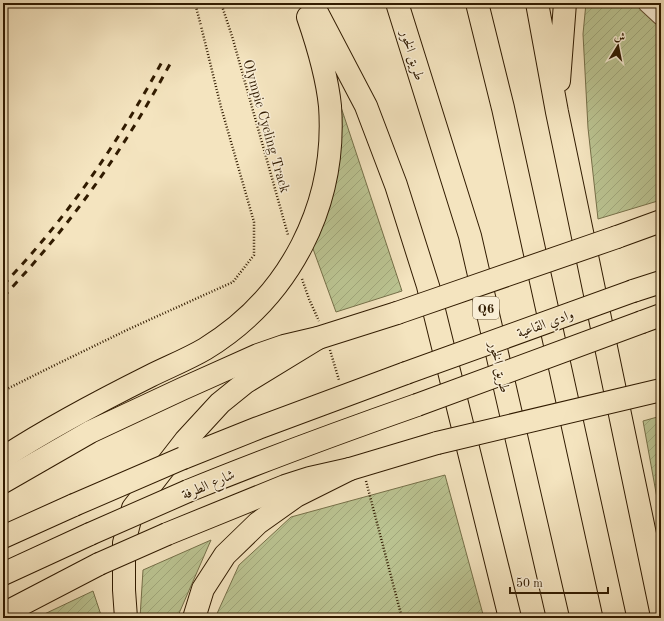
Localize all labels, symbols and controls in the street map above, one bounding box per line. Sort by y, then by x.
north arrow [598,26,638,66]
street label: طريق الخور [396,27,426,82]
text: ش [613,31,626,44]
street label: Olympic Cycling Track [240,58,292,195]
road number: Q6 [473,297,499,319]
street label: وادي القاعية [515,307,577,344]
street label: طريق الخور [485,338,512,394]
street label: شارع الطرفة [180,468,238,506]
scale bar [510,569,608,595]
text: 50 m [516,577,543,590]

